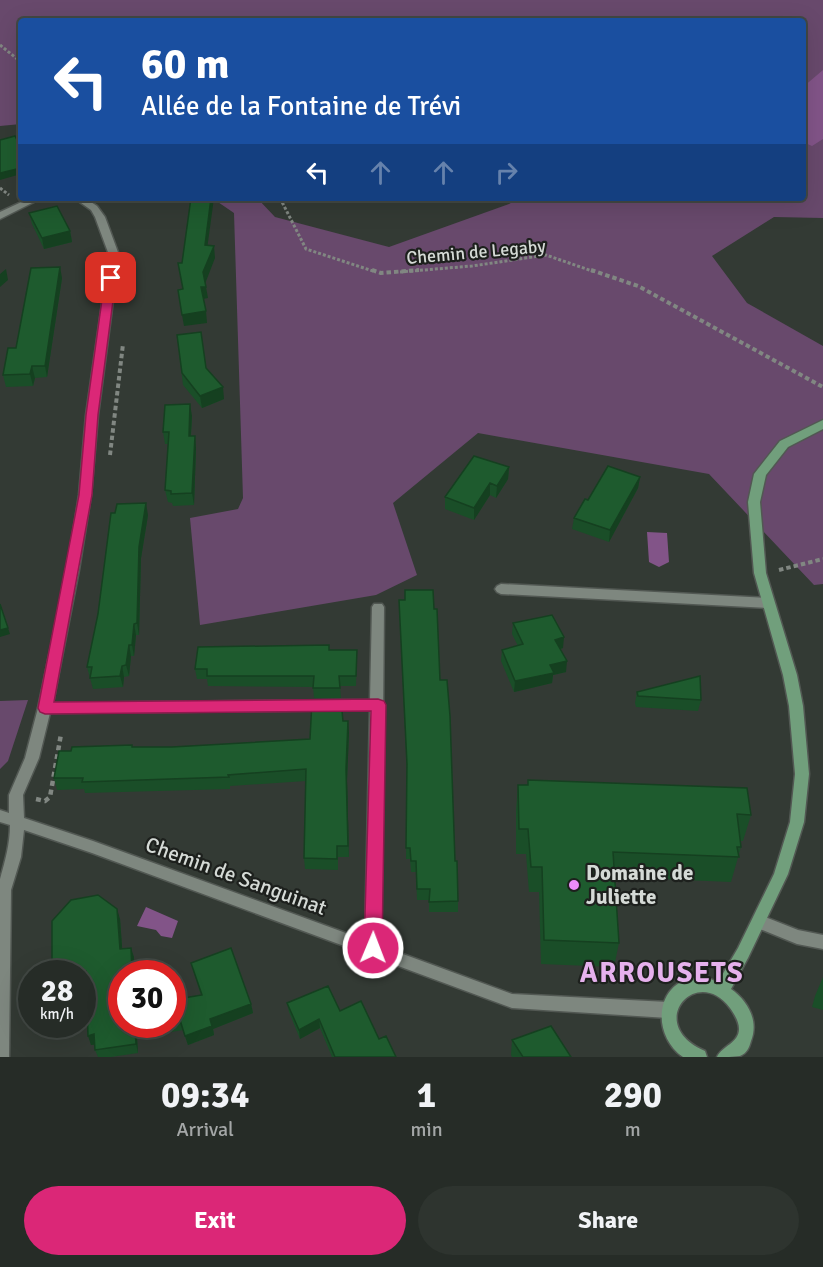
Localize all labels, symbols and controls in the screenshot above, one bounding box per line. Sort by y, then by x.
text: 60 m [141,39,230,90]
icon: left [42,42,120,120]
text: Allée de la Fontaine de Trévi [141,90,461,123]
icon: left [301,156,334,189]
icon: ahead [364,156,397,189]
icon: ahead [427,156,460,189]
icon: right [490,156,523,189]
street label: Chemin de Legaby [405,235,547,269]
pin [85,252,136,303]
icon: arrive [94,261,127,294]
street label: Chemin de Sanguinat [142,831,330,921]
place label: Domaine de Juliette [586,860,693,910]
marker: Domaine de Juliette [567,878,581,892]
position arrow [341,916,405,980]
district label: ARROUSETS [580,956,744,990]
speed limit sign: 30 [108,960,186,1038]
text: 28 [41,973,73,1010]
text: km/h [40,1005,74,1023]
text: 09:34 [161,1073,249,1118]
text: 1 [417,1073,436,1118]
text: 290 [604,1073,662,1118]
text: Arrival [176,1117,234,1142]
text: min [410,1117,443,1142]
text: m [625,1117,641,1142]
button: Exit [24,1186,406,1255]
button: Share [418,1186,799,1255]

